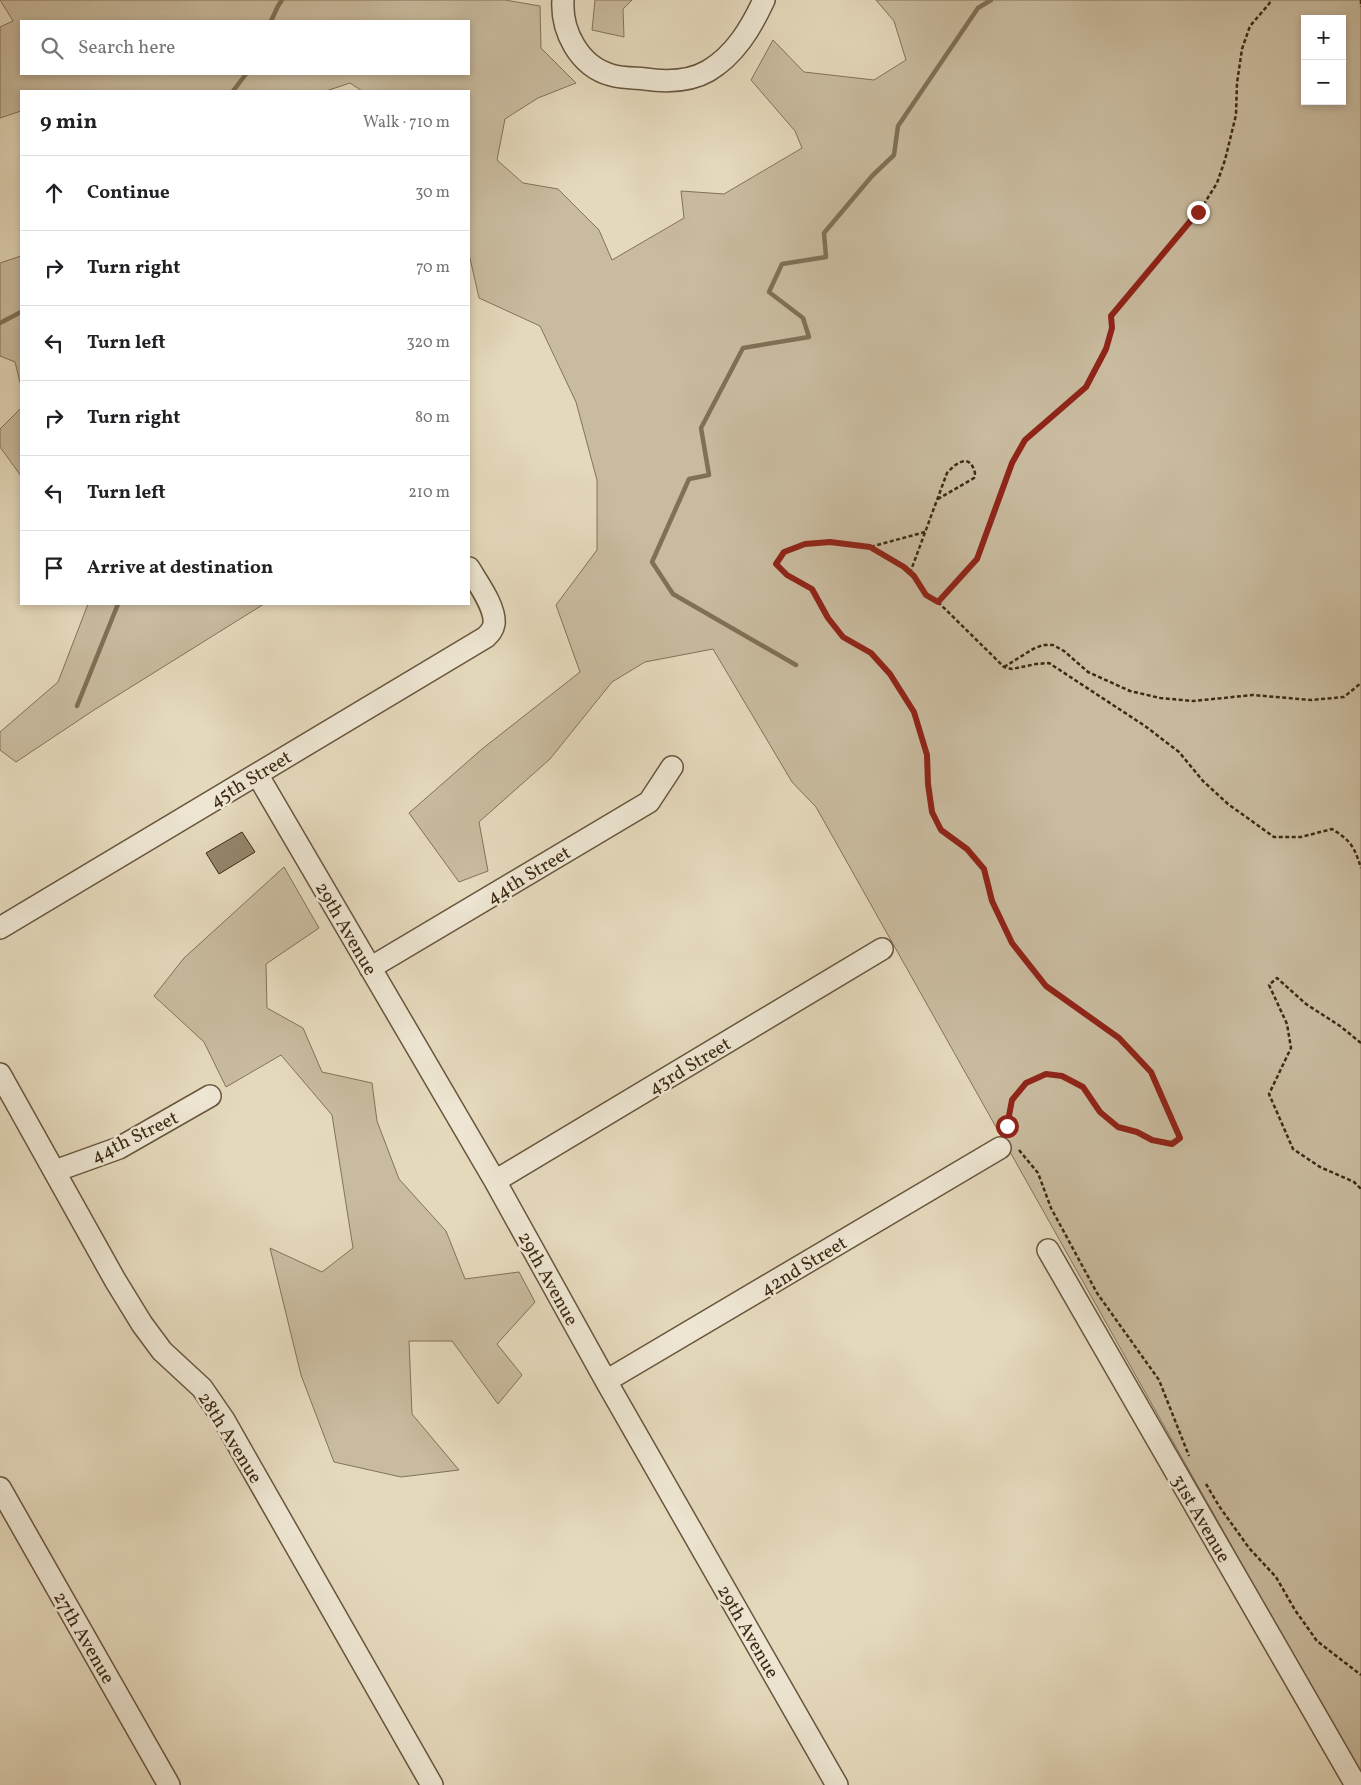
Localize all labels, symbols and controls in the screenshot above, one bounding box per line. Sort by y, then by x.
map controls [1301,15,1346,105]
button: + [1301,15,1346,60]
search box [20,20,470,75]
icon: search [38,34,66,62]
text: Search here [78,35,175,61]
button: − [1301,60,1346,105]
text: 9 min [40,108,97,137]
text: Walk · 710 m [363,112,450,134]
icon: ahead [40,179,68,207]
text: Continue [87,180,170,206]
text: 30 m [415,182,450,204]
route end [1187,201,1210,224]
icon: right [40,254,68,282]
text: Turn right [87,255,180,281]
text: 70 m [416,257,450,279]
icon: left [40,329,68,357]
text: Turn left [87,330,166,356]
text: 320 m [406,332,450,354]
icon: right [40,404,68,432]
text: Turn right [87,405,180,431]
text: 80 m [415,407,450,429]
icon: left [40,479,68,507]
text: Turn left [87,480,166,506]
text: 210 m [408,482,450,504]
icon: arrive [40,554,68,582]
text: Arrive at destination [87,555,273,581]
street label: 45th Street [205,745,297,814]
street label: 44th Street [482,840,576,911]
street label: 29th Avenue [308,878,382,980]
street label: 43rd Street [644,1032,737,1102]
street label: 44th Street [87,1105,183,1170]
route start [996,1115,1019,1138]
street label: 29th Avenue [511,1227,584,1331]
street label: 42nd Street [756,1230,853,1303]
street label: 28th Avenue [191,1387,268,1489]
street label: 31st Avenue [1165,1470,1236,1568]
street label: 29th Avenue [710,1581,784,1683]
street label: 27th Avenue [46,1587,120,1689]

